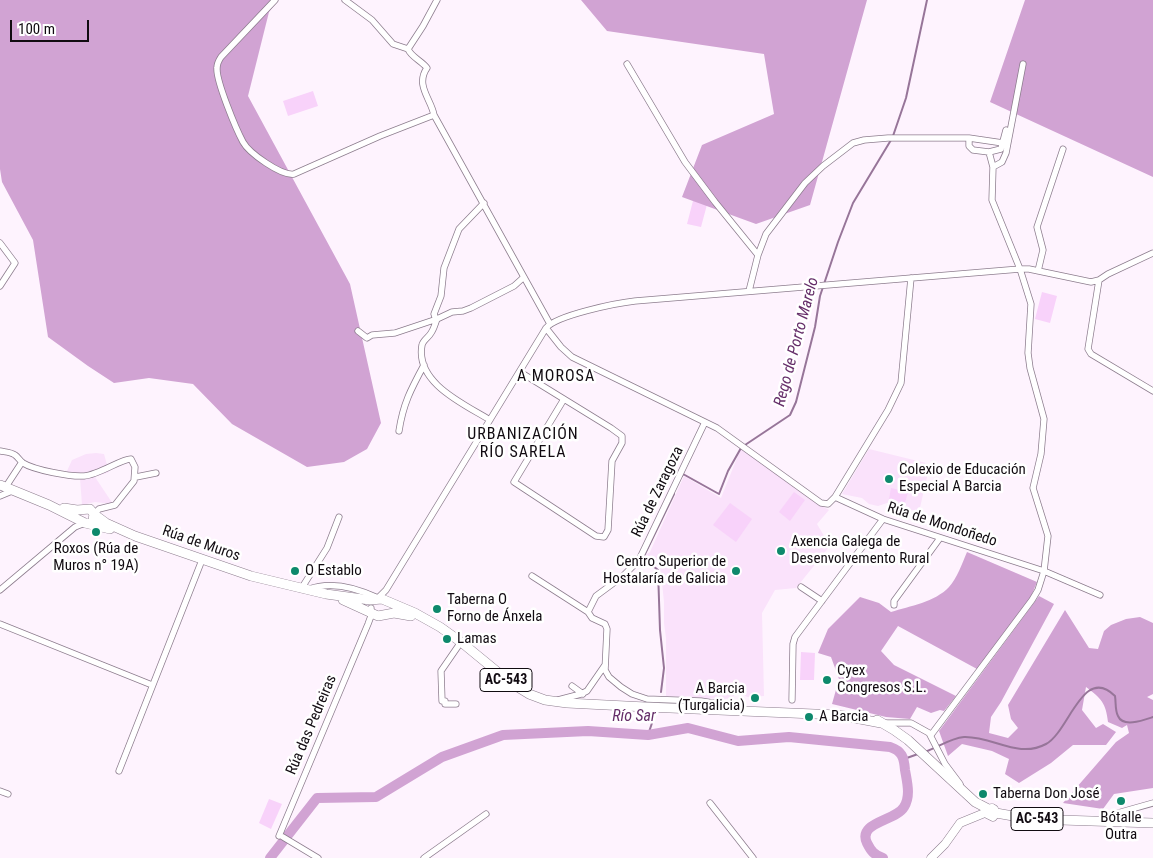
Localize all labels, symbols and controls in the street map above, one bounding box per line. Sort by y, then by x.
scale bar [12,10,91,42]
text: 100 m [18,20,55,38]
water label: Rego de Porto Marelo [771,275,823,409]
district label: A MOROSA [516,367,596,387]
district label: URBANIZACIÓN RÍO SARELA [466,425,580,463]
street label: Rúa de Zaragoza [628,444,688,540]
place label: Colexio de Educación Especial A Barcia [899,461,1026,496]
marker: Colexio de Educación Especial A Barcia [883,473,895,485]
street label: Rúa de Mondoñedo [885,499,999,551]
street label: Rúa de Muros [160,522,242,566]
marker: Roxos (Rúa de Muros n° 19A) [90,526,102,538]
place label: Axencia Galega de Desenvolvemento Rural [791,533,929,568]
place label: Roxos (Rúa de Muros n° 19A) [53,540,139,575]
marker: Axencia Galega de Desenvolvemento Rural [775,545,787,557]
place label: Centro Superior de Hostalaría de Galicia [603,553,726,588]
place label: O Establo [305,562,362,580]
marker: O Establo [289,565,301,577]
marker: Centro Superior de Hostalaría de Galicia [730,565,742,577]
place label: Taberna O Forno de Ánxela [447,591,542,626]
marker: Taberna O Forno de Ánxela [431,603,443,615]
place label: Lamas [457,630,497,648]
marker: Lamas [441,633,453,645]
place label: Cyex Congresos S.L. [837,662,927,697]
road number: AC-543 [480,668,532,692]
street label: Rúa das Pedreiras [283,672,341,778]
marker: Cyex Congresos S.L. [821,674,833,686]
place label: A Barcia (Turgalicia) [678,680,745,715]
marker: A Barcia (Turgalicia) [749,692,761,704]
water label: Río Sar [612,707,656,727]
place label: A Barcia [819,708,868,726]
marker: A Barcia [803,711,815,723]
place label: Taberna Don José [993,785,1100,803]
marker: Taberna Don José [977,788,989,800]
marker: Bótalle Outra [1115,795,1127,807]
road number: AC-543 [1011,808,1063,831]
place label: Bótalle Outra [1100,809,1142,844]

